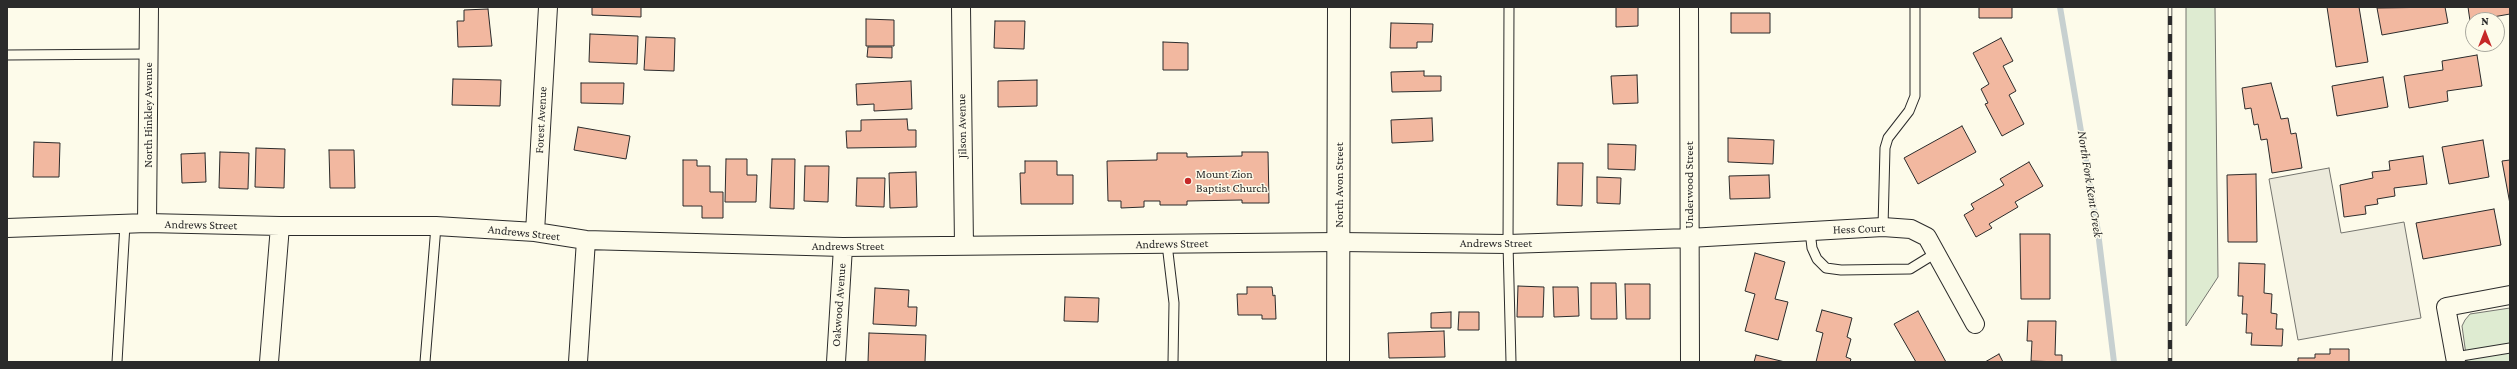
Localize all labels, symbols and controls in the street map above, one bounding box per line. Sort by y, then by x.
north arrow [2465,12,2505,52]
text: N [2481,15,2489,27]
street label: North Hinkley Avenue [141,62,155,168]
street label: Forest Avenue [532,86,550,154]
street label: Jilson Avenue [954,94,970,158]
water label: North Fork Kent Creek [2074,130,2106,238]
street label: Underwood Street [1682,141,1696,229]
street label: North Avon Street [1332,142,1346,228]
place label: Mount Zion Baptist Church [1196,167,1268,195]
marker: Mount Zion Baptist Church [1183,176,1193,186]
street label: Andrews Street [165,217,237,233]
street label: Hess Court [1833,221,1885,237]
street label: Andrews Street [487,222,561,244]
street label: Andrews Street [1136,236,1208,252]
street label: Andrews Street [1460,236,1532,250]
street label: Andrews Street [812,239,884,253]
street label: Oakwood Avenue [829,263,849,347]

